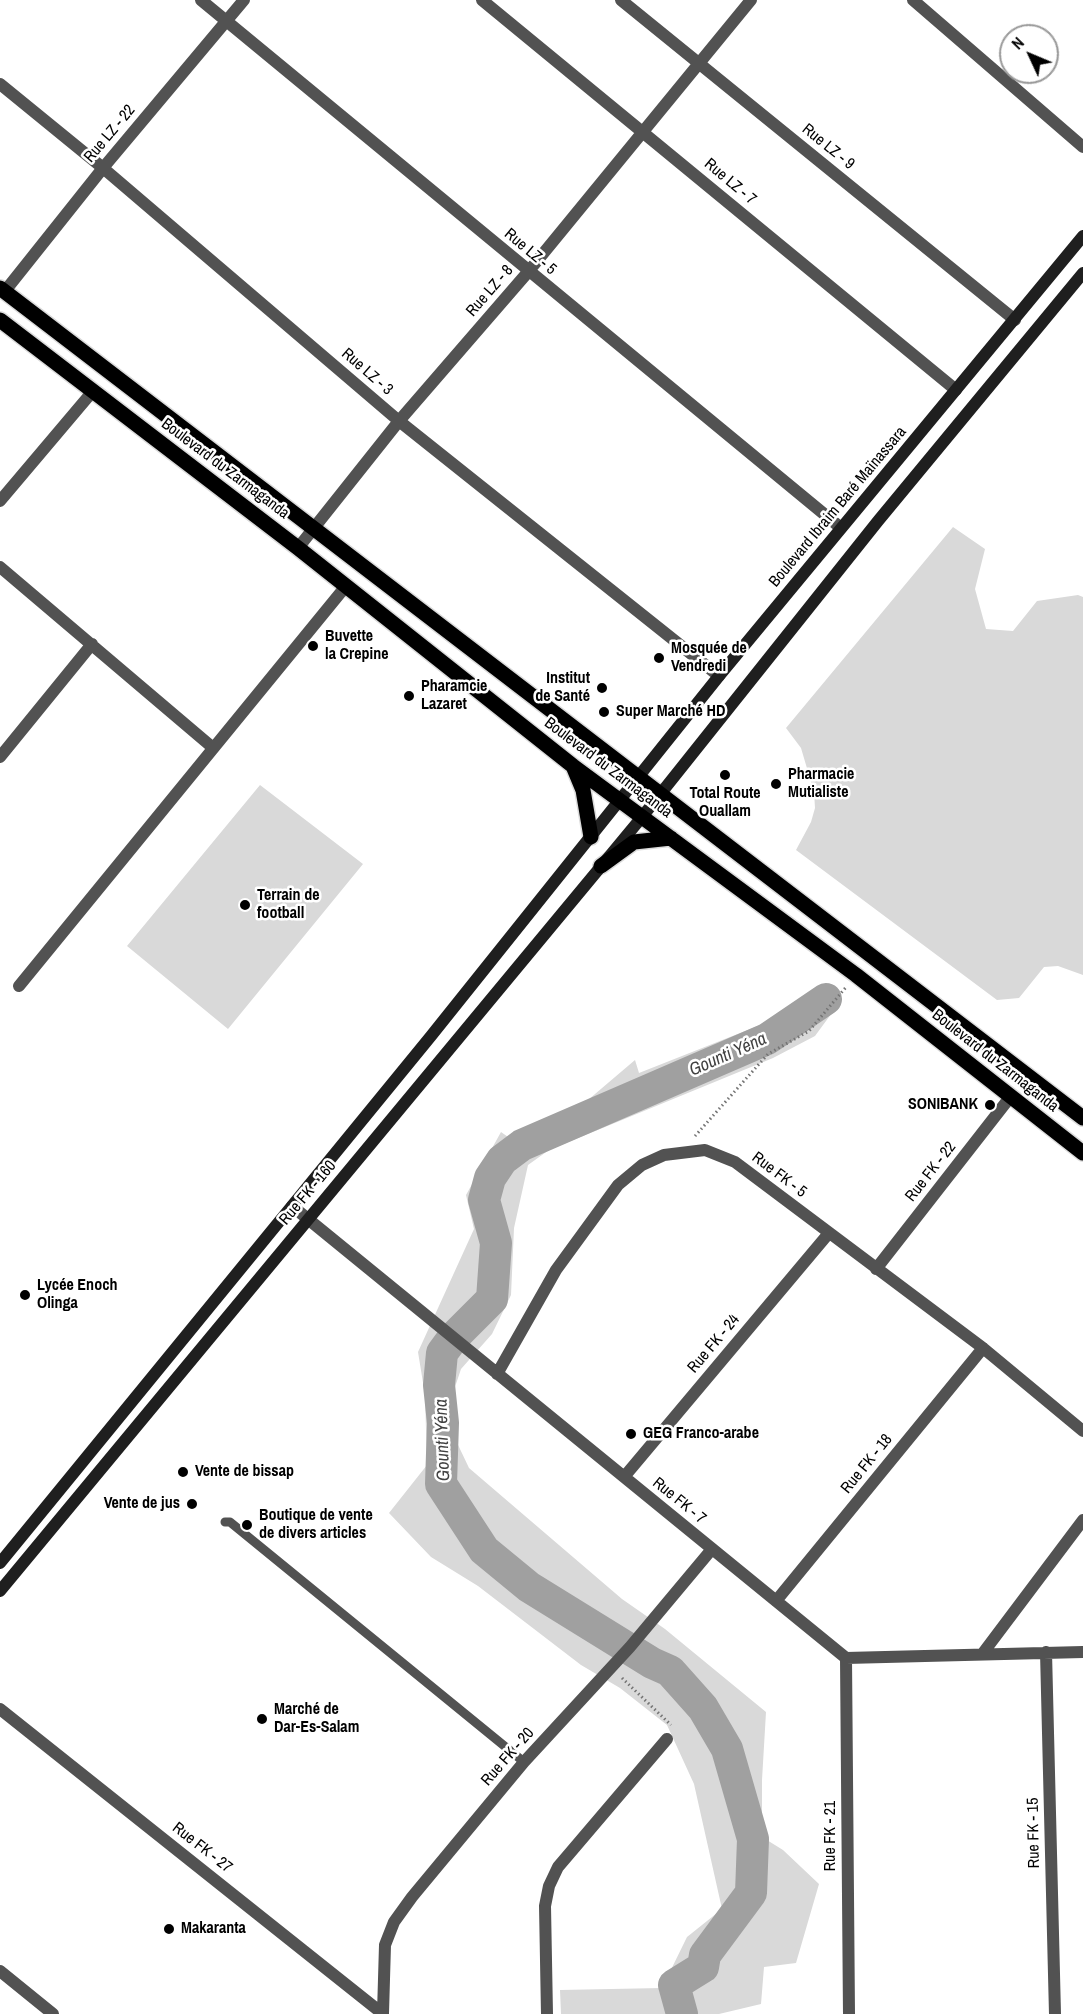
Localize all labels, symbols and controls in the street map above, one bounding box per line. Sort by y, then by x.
north arrow [999,24,1059,84]
text: N [1006,32,1029,54]
street label: Rue LZ - 22 [80,101,140,167]
street label: Rue LZ - 9 [798,120,858,174]
street label: Rue LZ - 7 [700,155,760,209]
street label: Rue LZ - 5 [500,225,560,279]
street label: Rue LZ - 8 [462,261,518,321]
street label: Rue LZ - 3 [337,344,397,400]
street label: Boulevard du Zarmaganda [157,415,293,523]
street label: Boulevard Ibraim Baré Maïnassara [765,423,911,591]
place label: Buvette la Crepine [325,627,388,665]
marker: Buvette la Crepine [306,639,320,653]
place label: Mosquée de Vendredi [671,639,747,677]
marker: Mosquée de Vendredi [652,651,666,665]
place label: Institut de Santé [535,669,590,707]
place label: Pharamcie Lazaret [421,677,487,715]
marker: Institut de Santé [595,681,609,695]
marker: Pharamcie Lazaret [402,689,416,703]
place label: Super Marché HD [616,702,725,722]
marker: Super Marché HD [597,705,611,719]
street label: Boulevard du Zarmaganda [540,714,676,822]
place label: Pharmacie Mutialiste [788,765,854,803]
marker: Total Route Ouallam [718,768,732,782]
marker: Pharmacie Mutialiste [769,777,783,791]
place label: Total Route Ouallam [689,784,761,822]
place label: Terrain de football [257,886,319,924]
marker: Terrain de football [238,898,252,912]
street label: Boulevard du Zarmaganda [928,1006,1062,1116]
water label: Gounti Yéna [686,1028,770,1082]
place label: SONIBANK [908,1095,978,1115]
marker: SONIBANK [983,1098,997,1112]
street label: Rue FK - 22 [902,1138,960,1206]
street label: Rue FK - 5 [748,1148,810,1202]
street label: Rue FK - 160 [276,1157,340,1229]
place label: Lycée Enoch Olinga [37,1276,117,1314]
marker: Lycée Enoch Olinga [18,1288,32,1302]
street label: Rue FK - 24 [684,1311,744,1377]
water label: Gounti Yéna [431,1399,455,1481]
place label: GEG Franco-arabe [643,1424,759,1444]
marker: GEG Franco-arabe [624,1427,638,1441]
street label: Rue FK - 18 [837,1430,897,1498]
place label: Vente de bissap [195,1462,294,1482]
marker: Vente de bissap [176,1465,190,1479]
street label: Rue FK - 7 [648,1474,710,1528]
place label: Vente de jus [104,1494,180,1514]
marker: Vente de jus [185,1497,199,1511]
place label: Boutique de vente de divers articles [259,1506,373,1544]
marker: Boutique de vente de divers articles [240,1518,254,1532]
place label: Marché de Dar-Es-Salam [274,1700,359,1738]
marker: Marché de Dar-Es-Salam [255,1712,269,1726]
street label: Rue FK - 20 [478,1724,538,1790]
street label: Rue FK - 15 [1024,1797,1044,1869]
street label: Rue FK - 21 [821,1801,841,1871]
street label: Rue FK - 27 [168,1819,236,1877]
place label: Makaranta [181,1919,246,1939]
marker: Makaranta [162,1922,176,1936]

